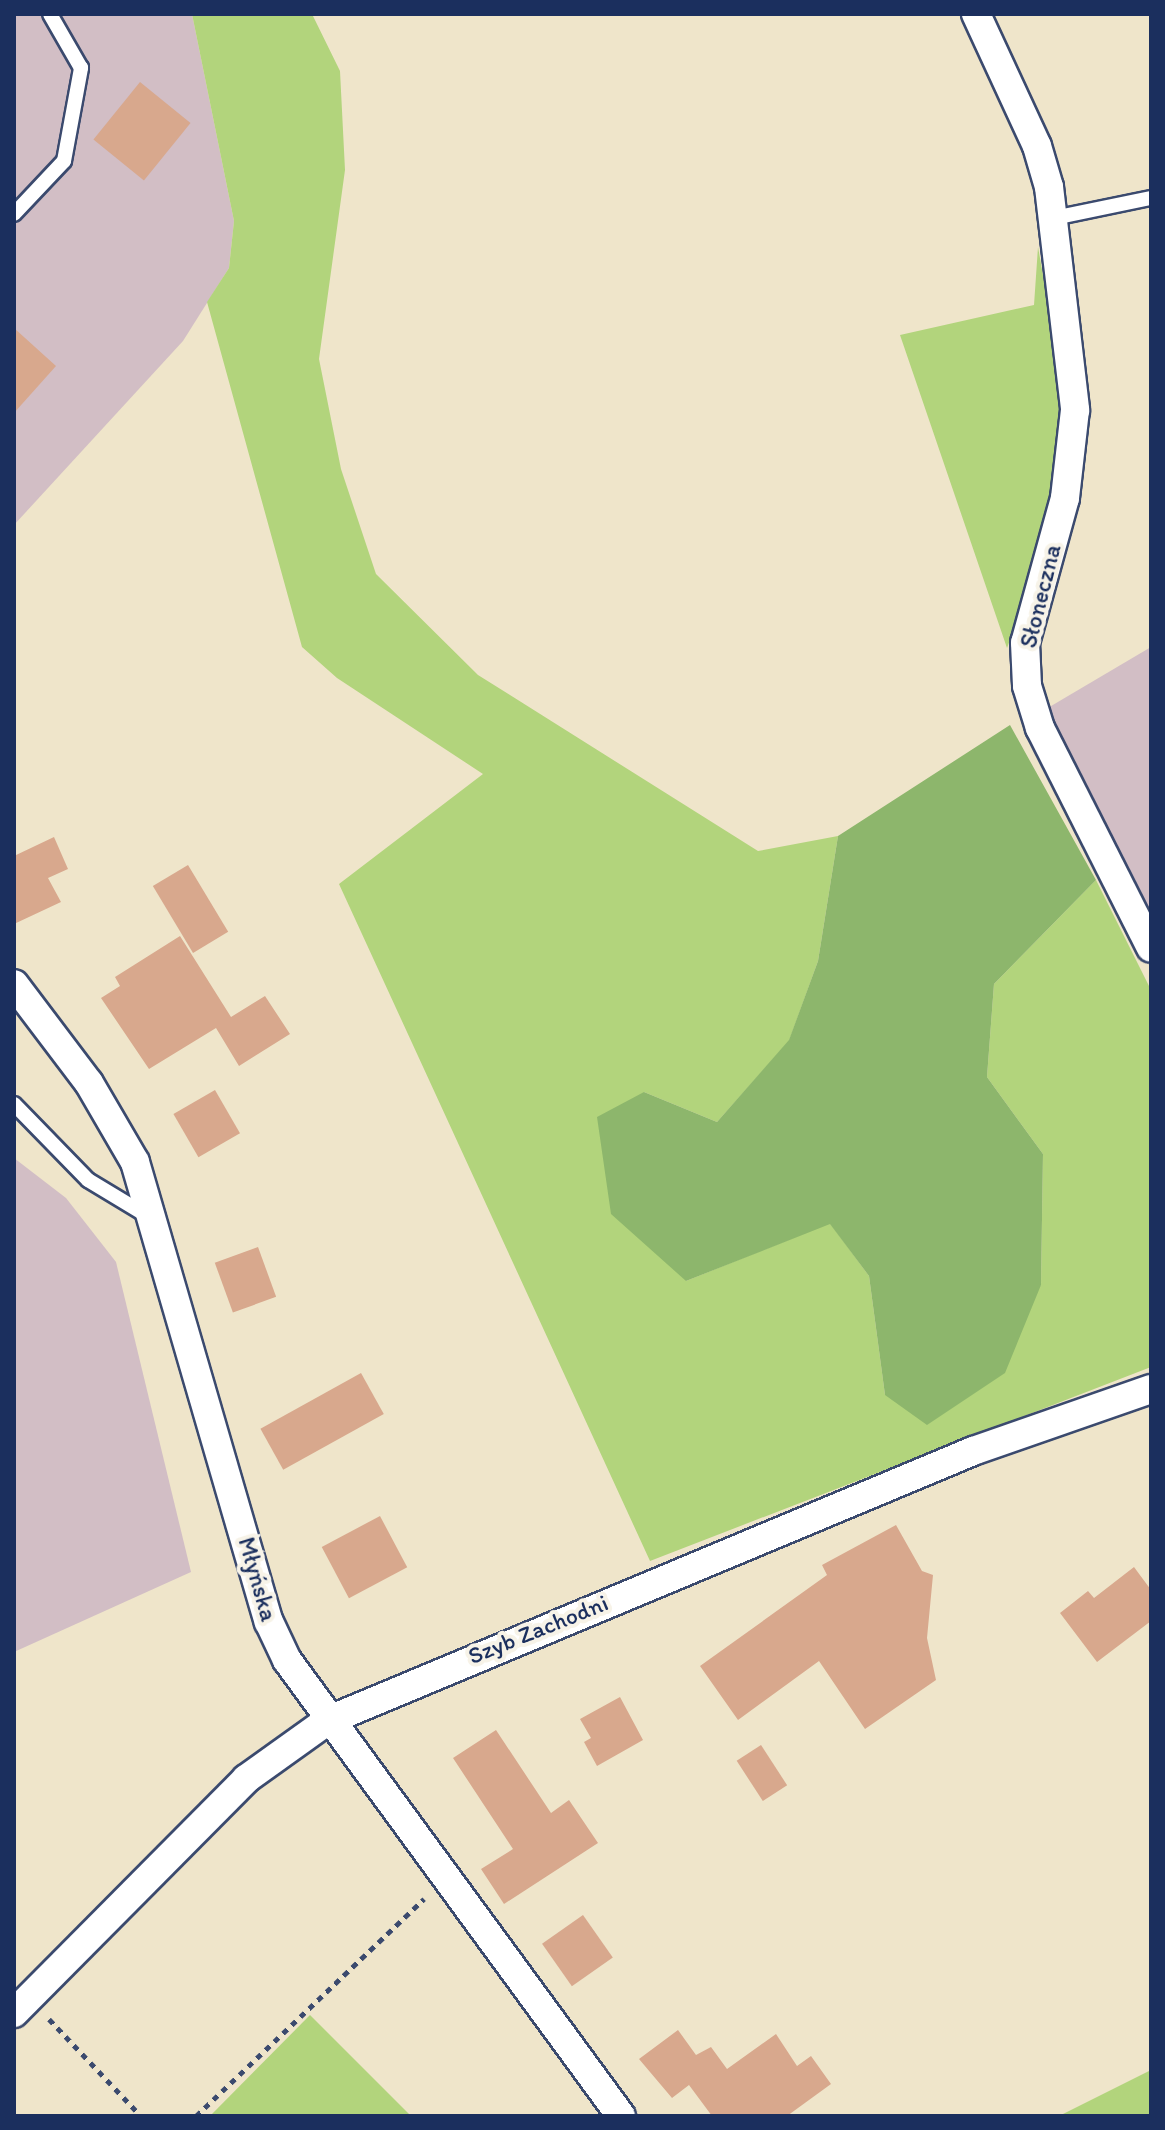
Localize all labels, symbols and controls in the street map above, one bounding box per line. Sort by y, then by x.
street label: Słoneczna [1013,541,1067,651]
street label: Młyńska [232,1534,284,1624]
street label: Szyb Zachodni [464,1588,612,1670]

